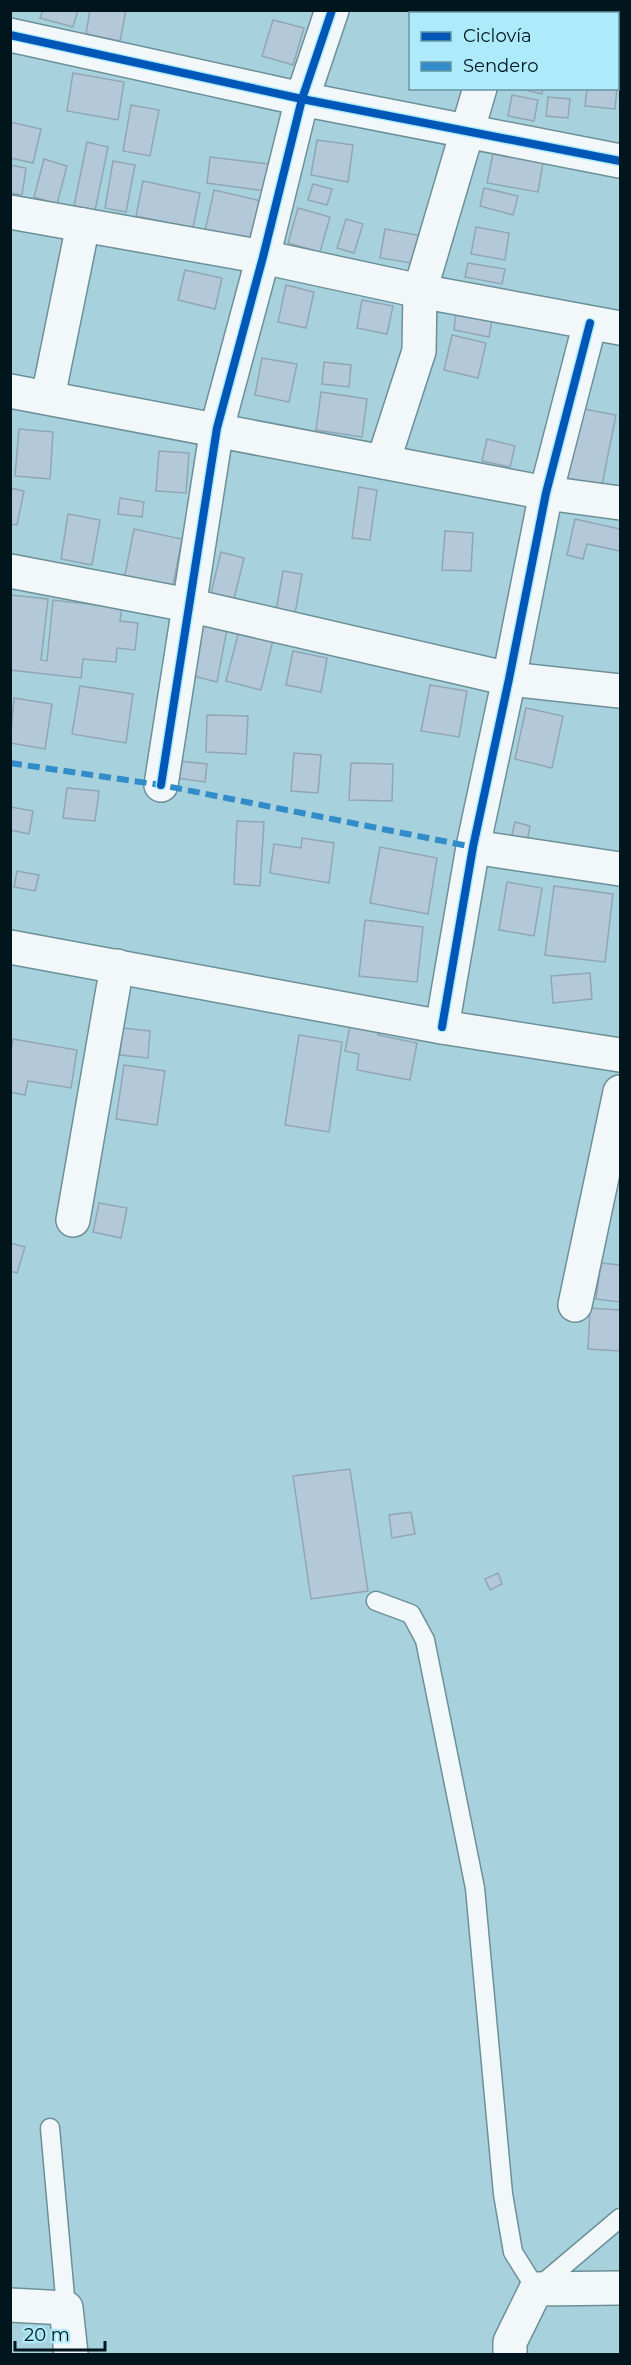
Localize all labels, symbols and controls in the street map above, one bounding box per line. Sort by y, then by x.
legend [409,12,619,90]
text: Ciclovía [463,25,532,47]
text: Sendero [463,55,538,77]
scale bar [15,2314,105,2352]
text: 20 m [24,2324,70,2346]

